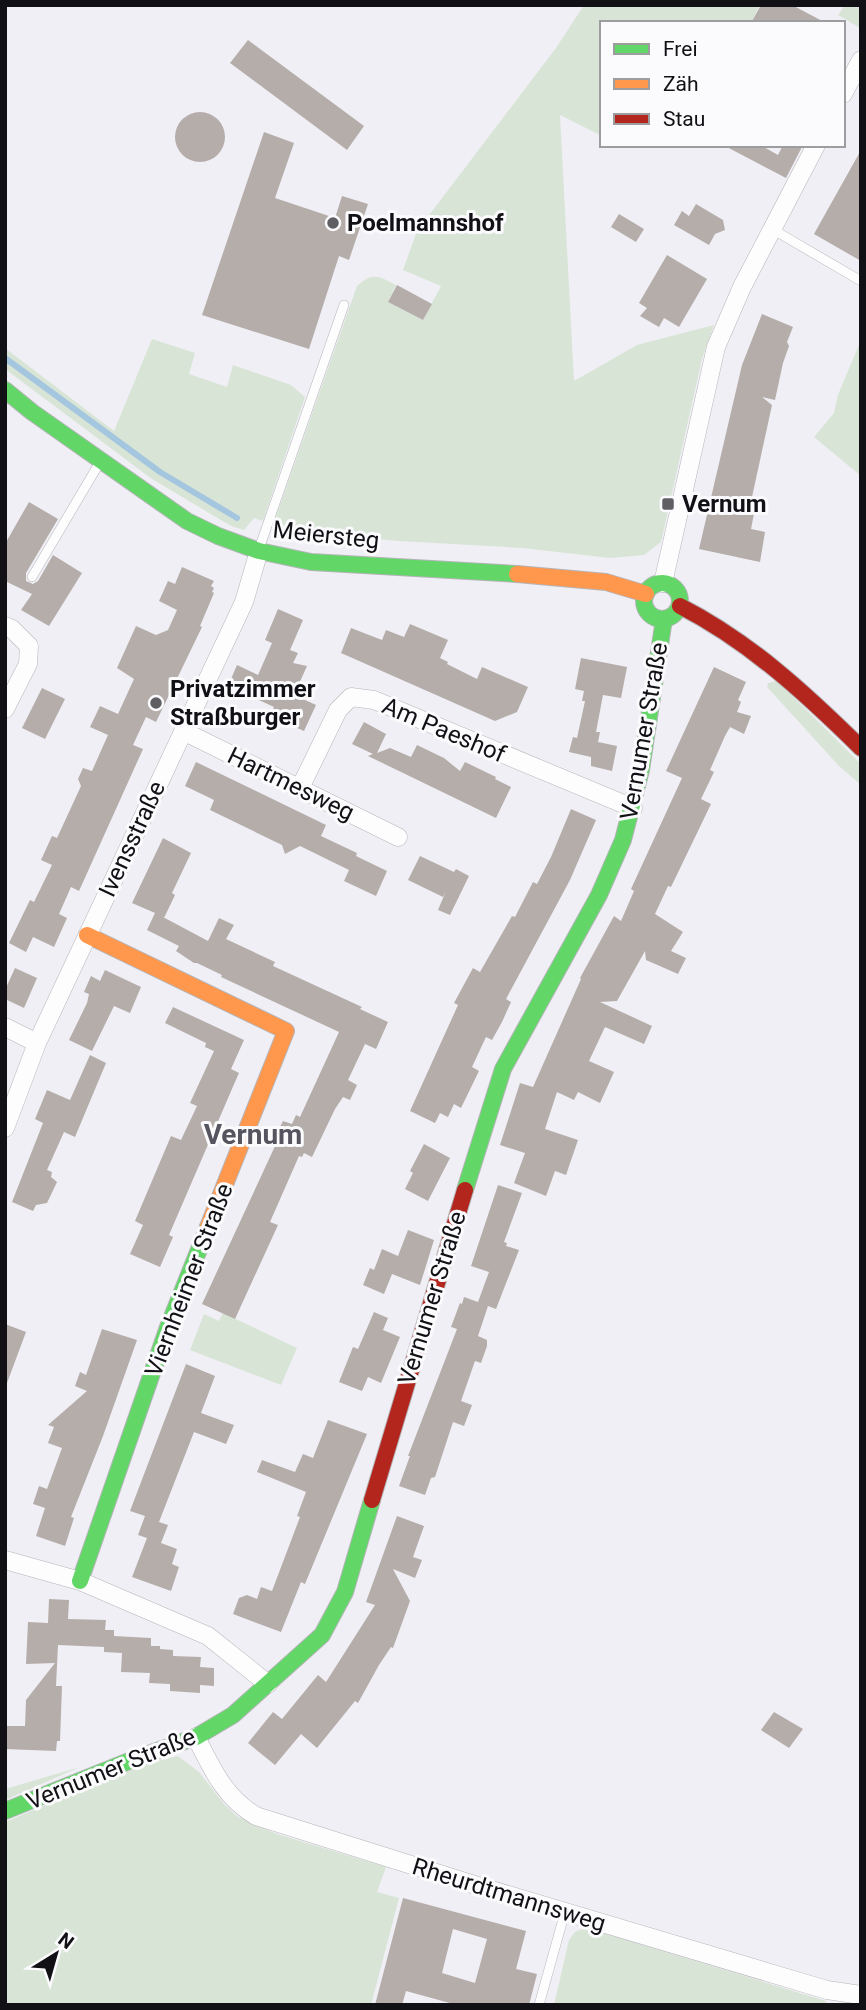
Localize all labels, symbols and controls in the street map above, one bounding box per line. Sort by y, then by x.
legend [600,21,845,147]
text: Frei [663,37,698,61]
text: Zäh [663,72,699,96]
text: Stau [663,107,705,131]
place label: Poelmannshof [347,209,504,237]
marker: Poelmannshof [325,215,341,231]
place label: Vernum [682,490,767,518]
marker: Vernum [660,496,676,512]
street label: Meiersteg [271,515,381,555]
street label: Vernumer Straße [615,640,673,822]
place label: Privatzimmer Straßburger [170,675,316,731]
street label: Am Paeshof [378,692,510,769]
marker: Privatzimmer Straßburger [148,695,164,711]
street label: Hartmesweg [223,741,359,827]
street label: Ivensstraße [93,777,171,901]
district label: Vernum [204,1118,302,1151]
street label: Viernheimer Straße [139,1179,239,1381]
street label: Vernumer Straße [392,1208,472,1388]
street label: Vernumer Straße [22,1722,200,1816]
street label: Rheurdtmannsweg [409,1852,609,1938]
north arrow [21,1919,91,1989]
text: N [54,1928,78,1954]

